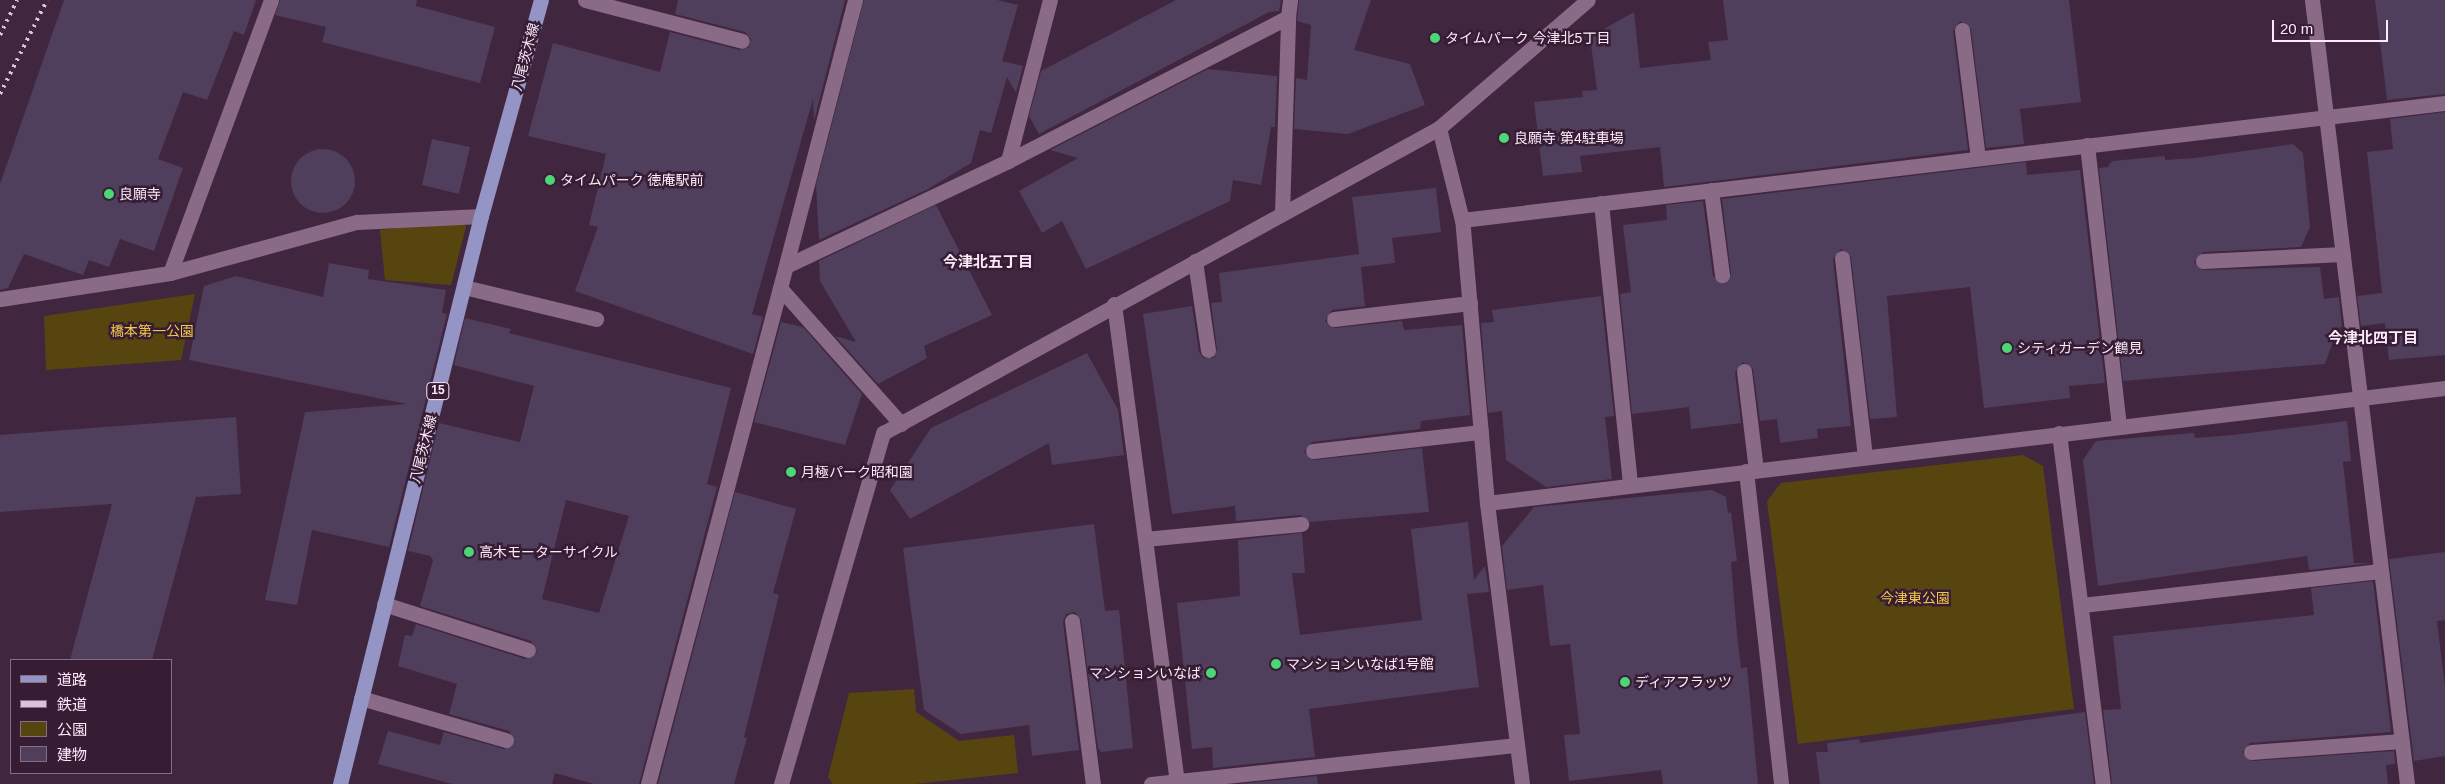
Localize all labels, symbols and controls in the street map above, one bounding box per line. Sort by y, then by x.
scale bar [2275,10,2391,42]
text: 20 m [2280,20,2313,37]
street label: 八尾茨木線 [508,21,542,93]
place label: タイムパーク 今津北5丁目 [1445,30,1611,46]
marker: タイムパーク 今津北5丁目 [1429,32,1441,44]
place label: 良願寺 第4駐車場 [1514,130,1624,146]
marker: 良願寺 第4駐車場 [1498,132,1510,144]
place label: タイムパーク 徳庵駅前 [560,172,704,188]
marker: タイムパーク 徳庵駅前 [544,174,556,186]
place label: 良願寺 [119,186,161,202]
marker: 良願寺 [103,188,115,200]
district label: 今津北五丁目 [943,253,1033,271]
park label: 橋本第一公園 [110,323,194,339]
district label: 今津北四丁目 [2328,329,2418,347]
place label: シティガーデン鶴見 [2017,340,2143,356]
marker: シティガーデン鶴見 [2001,342,2013,354]
road number: 15 [426,382,450,401]
street label: 八尾茨木線 [406,413,440,485]
place label: 月極パーク昭和園 [801,464,913,480]
marker: 月極パーク昭和園 [785,466,797,478]
place label: 高木モーターサイクル [479,544,619,560]
marker: 高木モーターサイクル [463,546,475,558]
park label: 今津東公園 [1880,590,1950,606]
place label: マンションいなば1号館 [1286,656,1434,672]
marker: マンションいなば1号館 [1270,658,1282,670]
legend [10,659,172,774]
place label: マンションいなば [1089,665,1201,681]
marker: マンションいなば [1205,667,1217,679]
text: 道路 [57,671,87,688]
place label: ディアフラッツ [1635,674,1733,690]
marker: ディアフラッツ [1619,676,1631,688]
text: 鉄道 [57,696,87,713]
text: 公園 [57,721,87,738]
text: 建物 [57,746,87,763]

